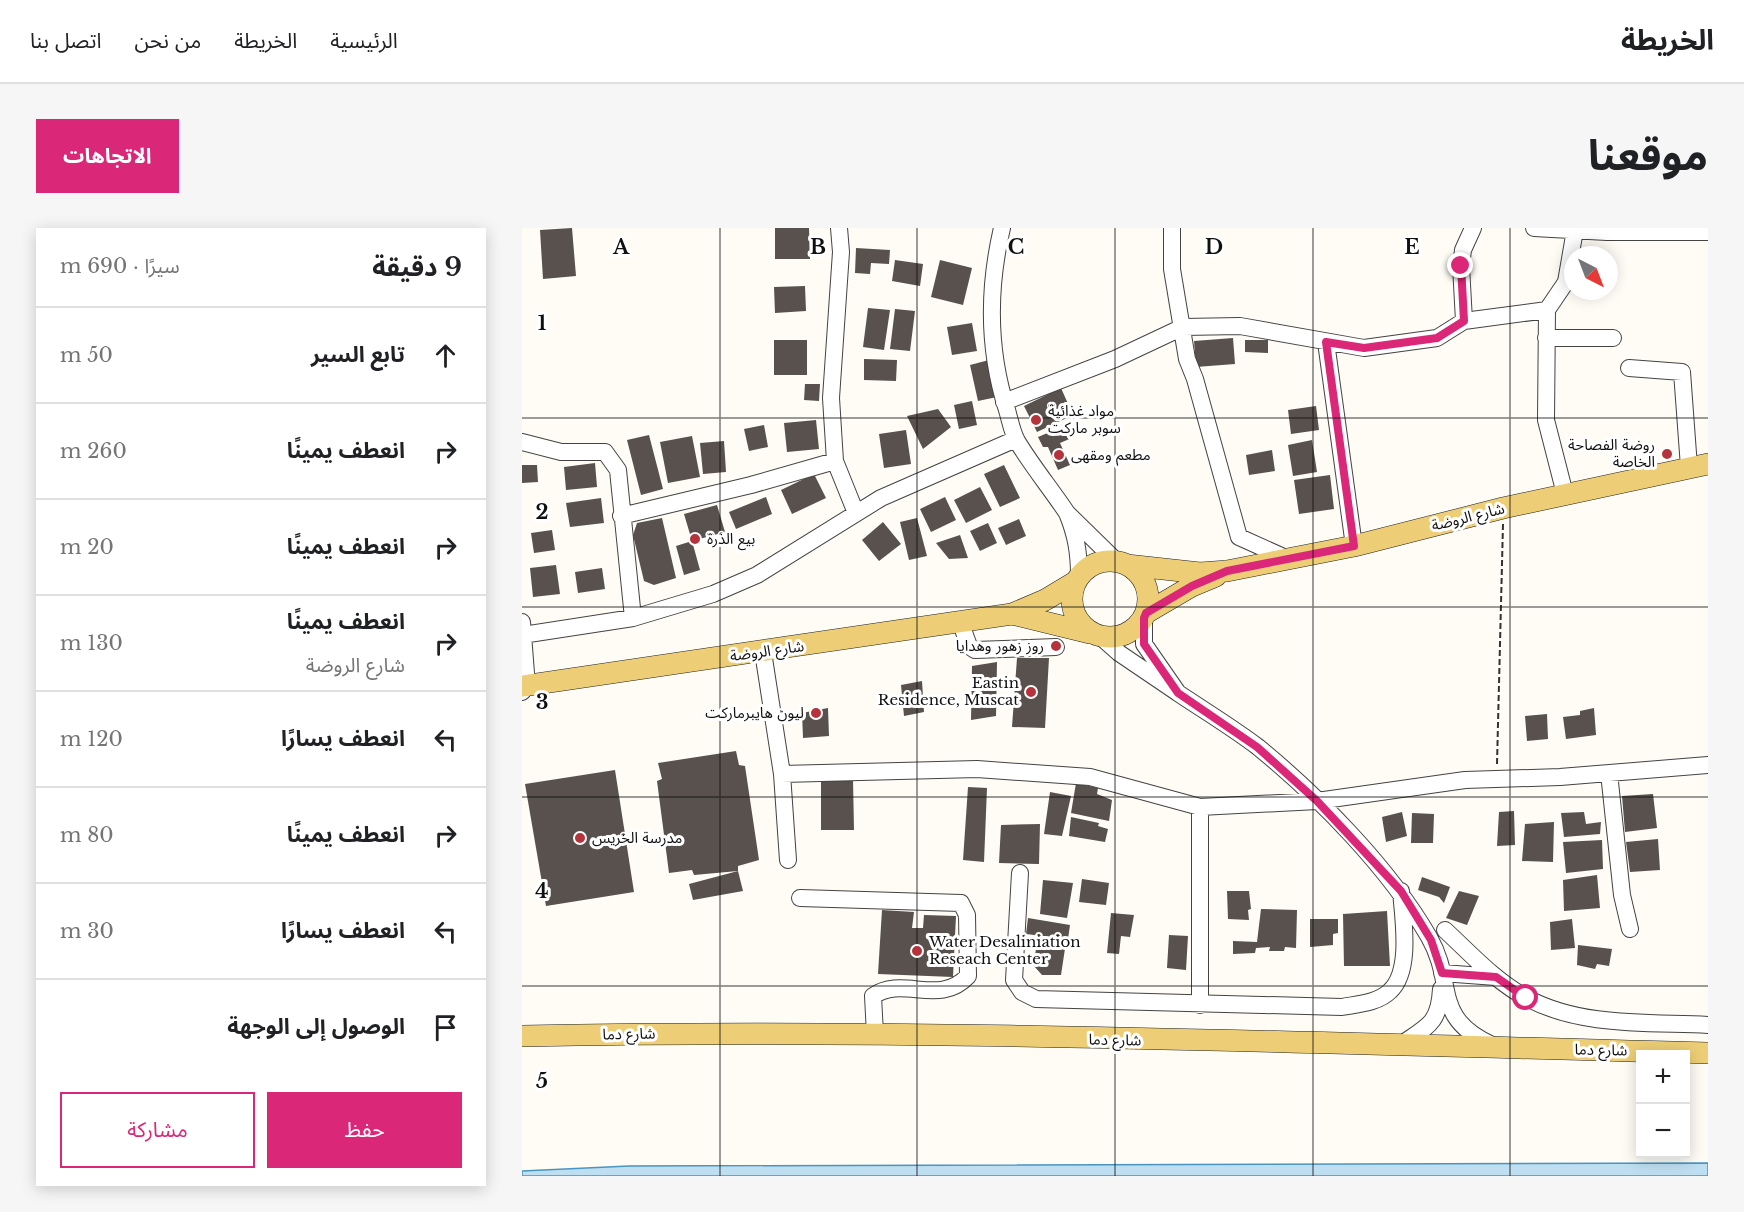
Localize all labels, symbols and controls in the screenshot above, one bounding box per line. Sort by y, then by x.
text: الخريطة [1621,23,1714,58]
text: اتصل بنا [30,28,102,54]
text: من نحن [135,28,201,54]
text: الخريطة [234,28,297,54]
text: الرئيسية [330,28,398,54]
button: الاتجاهات [36,119,179,193]
text: موقعنا [1588,129,1708,181]
text: A [612,235,630,259]
text: B [810,235,826,259]
text: C [1008,235,1024,259]
text: D [1205,235,1223,259]
text: E [1404,235,1420,259]
north arrow [1564,246,1618,300]
text: 9 دقيقة [372,251,462,283]
route end [1447,252,1473,278]
text: سيرًا · 690 m [60,254,180,278]
text: 1 [538,311,547,335]
icon: ahead [429,339,462,372]
text: تابع السير [311,341,405,368]
text: 50 m [60,343,113,367]
place label: مواد غذائية سوبر ماركت [1048,401,1121,437]
marker: مواد غذائية سوبر ماركت [1029,413,1043,427]
icon: right [429,435,462,468]
place label: روضة الفصاحة الخاصة [1568,435,1655,471]
text: انعطف يمينًا [287,437,405,464]
text: 260 m [60,439,127,463]
place label: مطعم ومقهى [1071,445,1151,466]
marker: روضة الفصاحة الخاصة [1660,447,1674,461]
marker: مطعم ومقهى [1052,448,1066,462]
street label: شارع الروضة [1429,498,1507,538]
text: 2 [535,500,549,524]
place label: بيع الذرة [707,529,755,551]
icon: right [429,531,462,564]
marker: بيع الذرة [688,532,702,546]
text: انعطف يمينًا [287,533,405,560]
text: 20 m [60,535,114,559]
text: انعطف يمينًا [287,608,405,635]
icon: right [429,627,462,660]
text: 130 m [60,631,123,655]
street label: شارع الروضة [729,636,806,668]
place label: روز زهور وهدايا [956,636,1044,655]
marker: روز زهور وهدايا [1049,639,1063,653]
text: شارع الروضة [306,653,405,677]
place label: Eastin Residence, Muscat [878,673,1019,709]
marker: Eastin Residence, Muscat [1024,685,1038,699]
text: 3 [536,690,548,714]
place label: ليون هايبرماركت [705,703,804,722]
marker: ليون هايبرماركت [809,706,823,720]
icon: left [429,723,462,756]
text: انعطف يسارًا [281,725,405,752]
text: 120 m [60,727,123,751]
icon: right [429,819,462,852]
text: انعطف يمينًا [287,821,405,848]
text: 80 m [60,823,114,847]
place label: مدرسة الخريس [592,828,682,847]
marker: مدرسة الخريس [573,831,587,845]
text: 4 [535,879,549,903]
icon: left [429,915,462,948]
text: انعطف يسارًا [281,917,405,944]
text: 30 m [60,919,114,943]
place label: Water Desaliniation Reseach Center [928,932,1081,968]
marker: Water Desaliniation Reseach Center [910,944,924,958]
route start [1512,984,1538,1010]
icon: arrive [429,1011,462,1044]
text: الوصول إلى الوجهة [227,1013,405,1040]
street label: شارع دما [602,1024,656,1046]
street label: شارع دما [1088,1030,1142,1052]
street label: شارع دما [1574,1040,1628,1062]
map controls [1636,1050,1690,1158]
button: + [1636,1050,1690,1104]
text: 5 [536,1069,548,1093]
button: مشاركة [60,1092,255,1168]
button: حفظ [267,1092,462,1168]
button: − [1636,1104,1690,1158]

